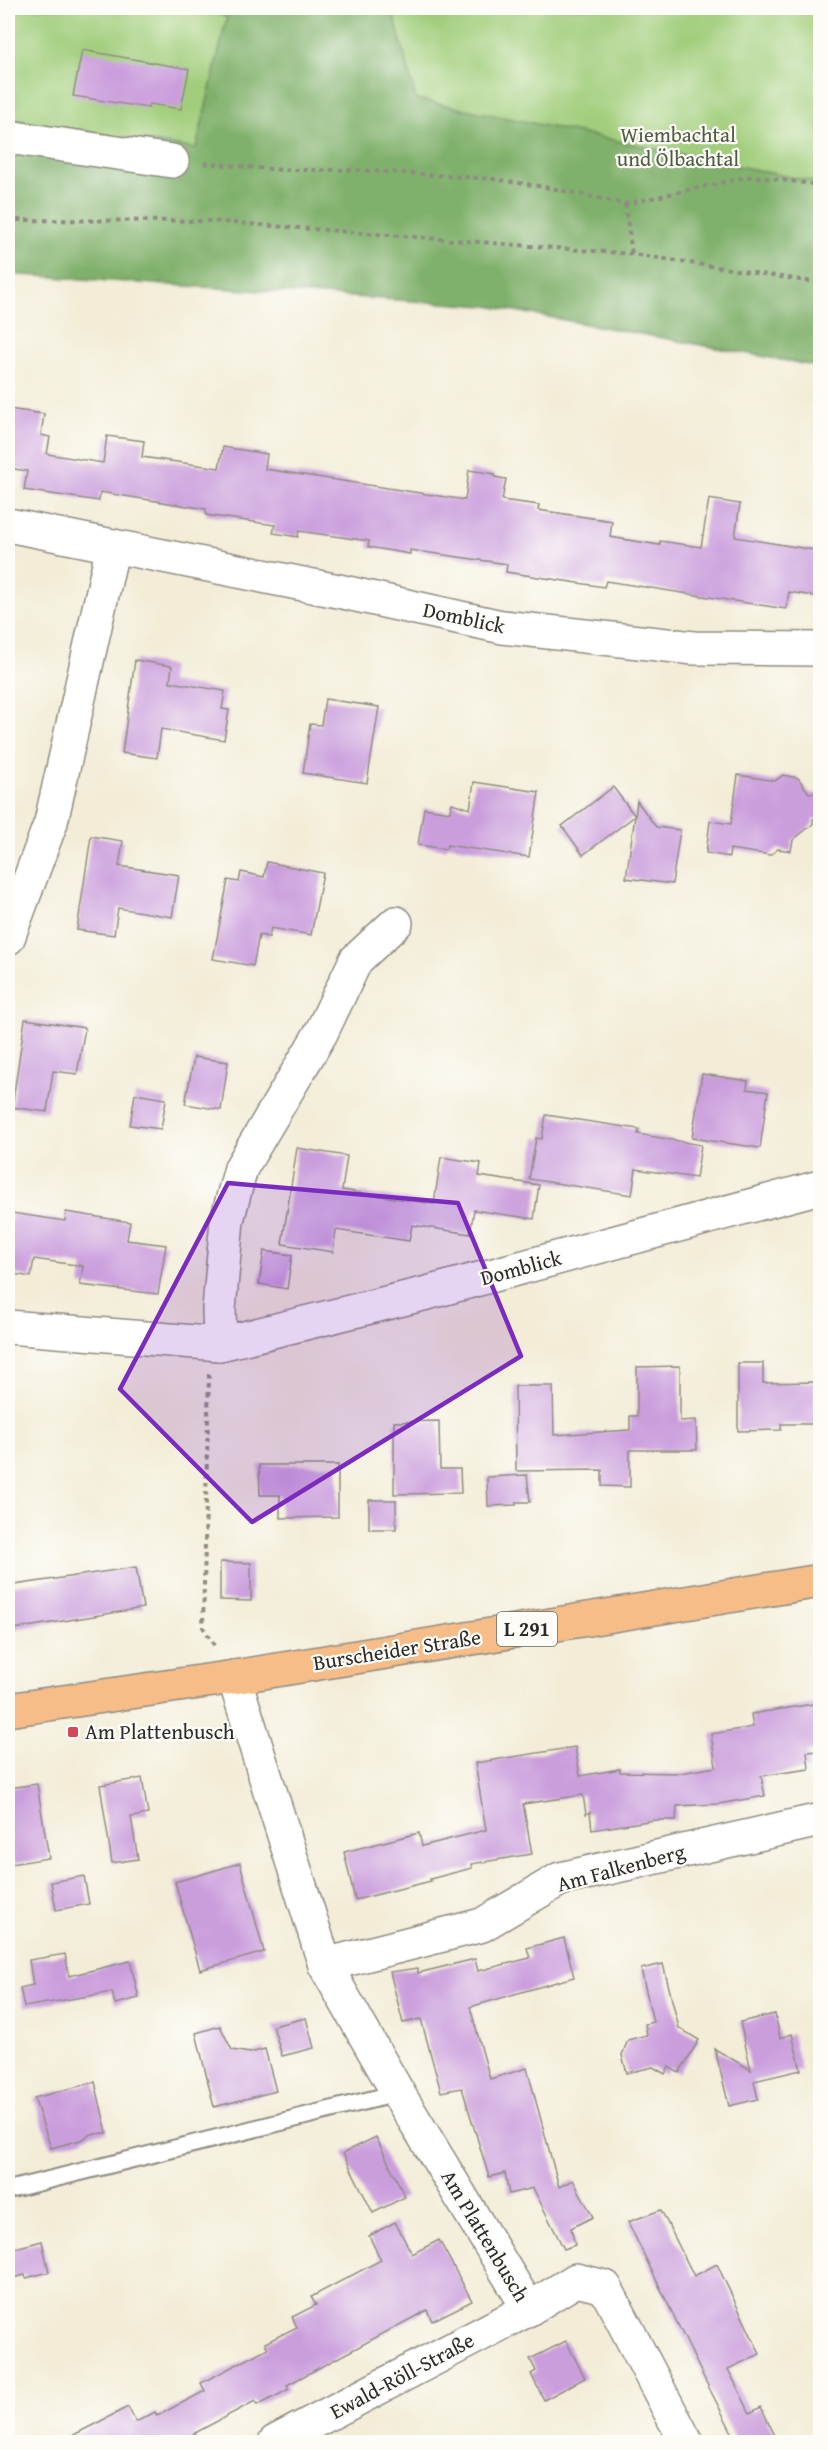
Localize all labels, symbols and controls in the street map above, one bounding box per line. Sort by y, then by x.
park label: Wiembachtal und Ölbachtal [617,119,739,174]
street label: Domblick [420,594,508,641]
street label: Domblick [477,1242,565,1293]
road number: L 291 [497,1612,557,1646]
street label: Burscheider Straße [311,1621,483,1678]
place label: Am Plattenbusch [85,1716,235,1747]
marker: Am Plattenbusch [66,1725,80,1739]
street label: Am Falkenberg [553,1835,689,1900]
street label: Am Plattenbusch [434,2164,537,2308]
street label: Ewald-Röll-Straße [324,2324,480,2427]

